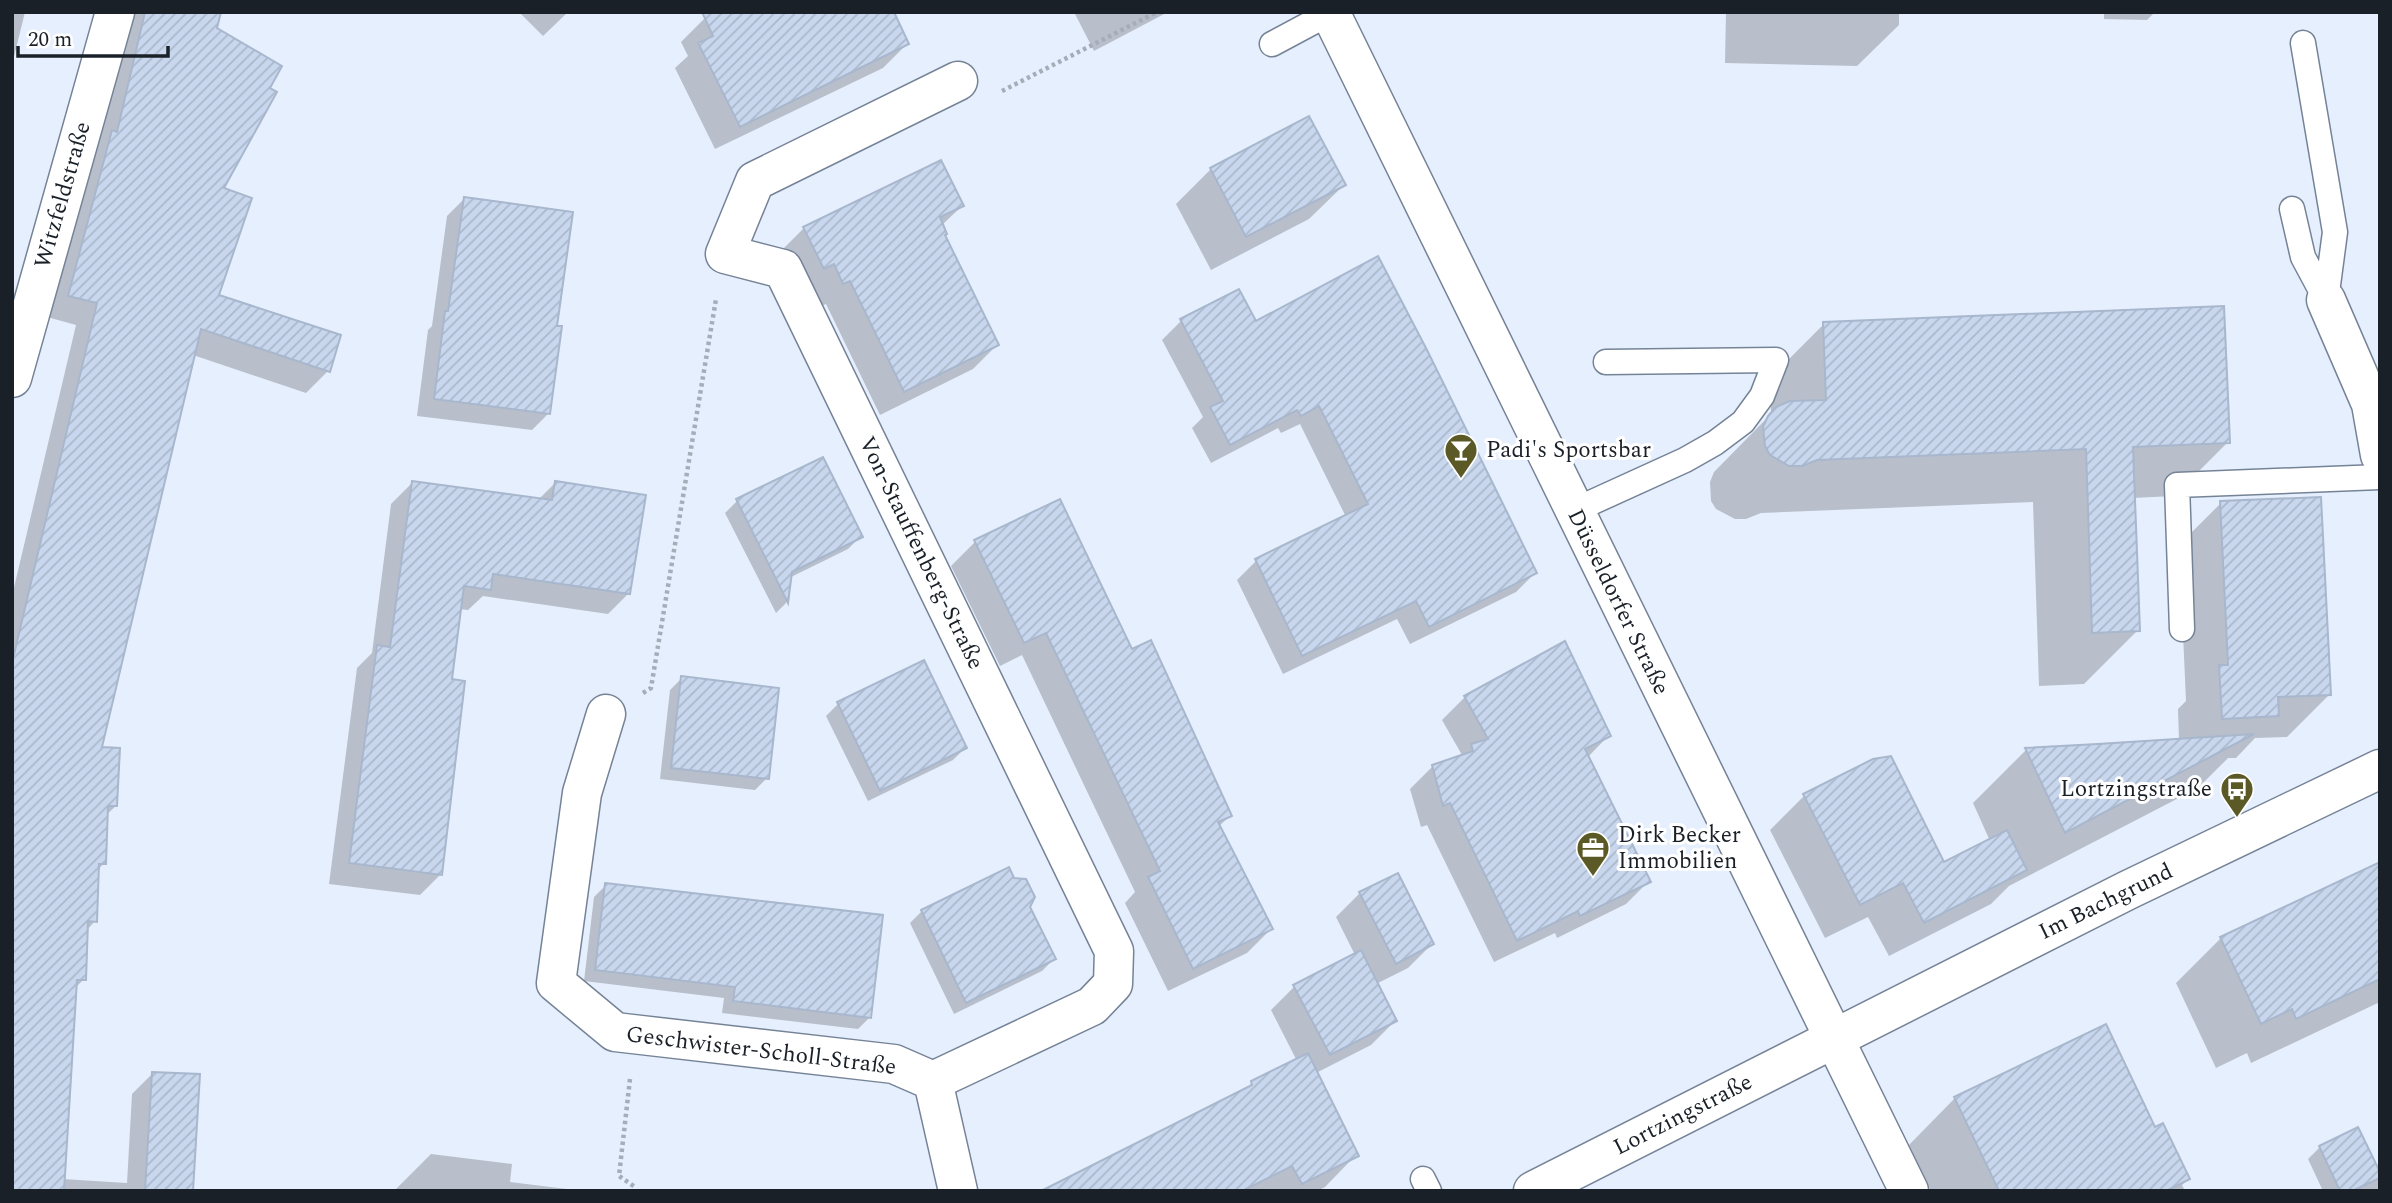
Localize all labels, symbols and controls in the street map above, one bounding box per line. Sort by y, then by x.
scale bar [18,14,168,58]
text: 20 m [28,24,72,56]
street label: Witzfeldstraße [25,118,101,272]
street label: Von-Stauffenberg-Straße [849,430,993,676]
bar icon: Padi's Sportsbar [1442,431,1480,480]
place label: Padi's Sportsbar [1486,433,1651,468]
street label: Düsseldorfer Straße [1558,503,1678,701]
bus stop icon: Lortzingstraße [2218,770,2256,819]
place label: Lortzingstraße [2060,772,2212,807]
place label: Dirk Becker Immobilien [1618,818,1741,879]
office icon: Dirk Becker Immobilien [1574,829,1612,878]
street label: Im Bachgrund [2033,854,2179,950]
street label: Geschwister-Scholl-Straße [624,1017,898,1085]
street label: Lortzingstraße [1607,1065,1759,1165]

